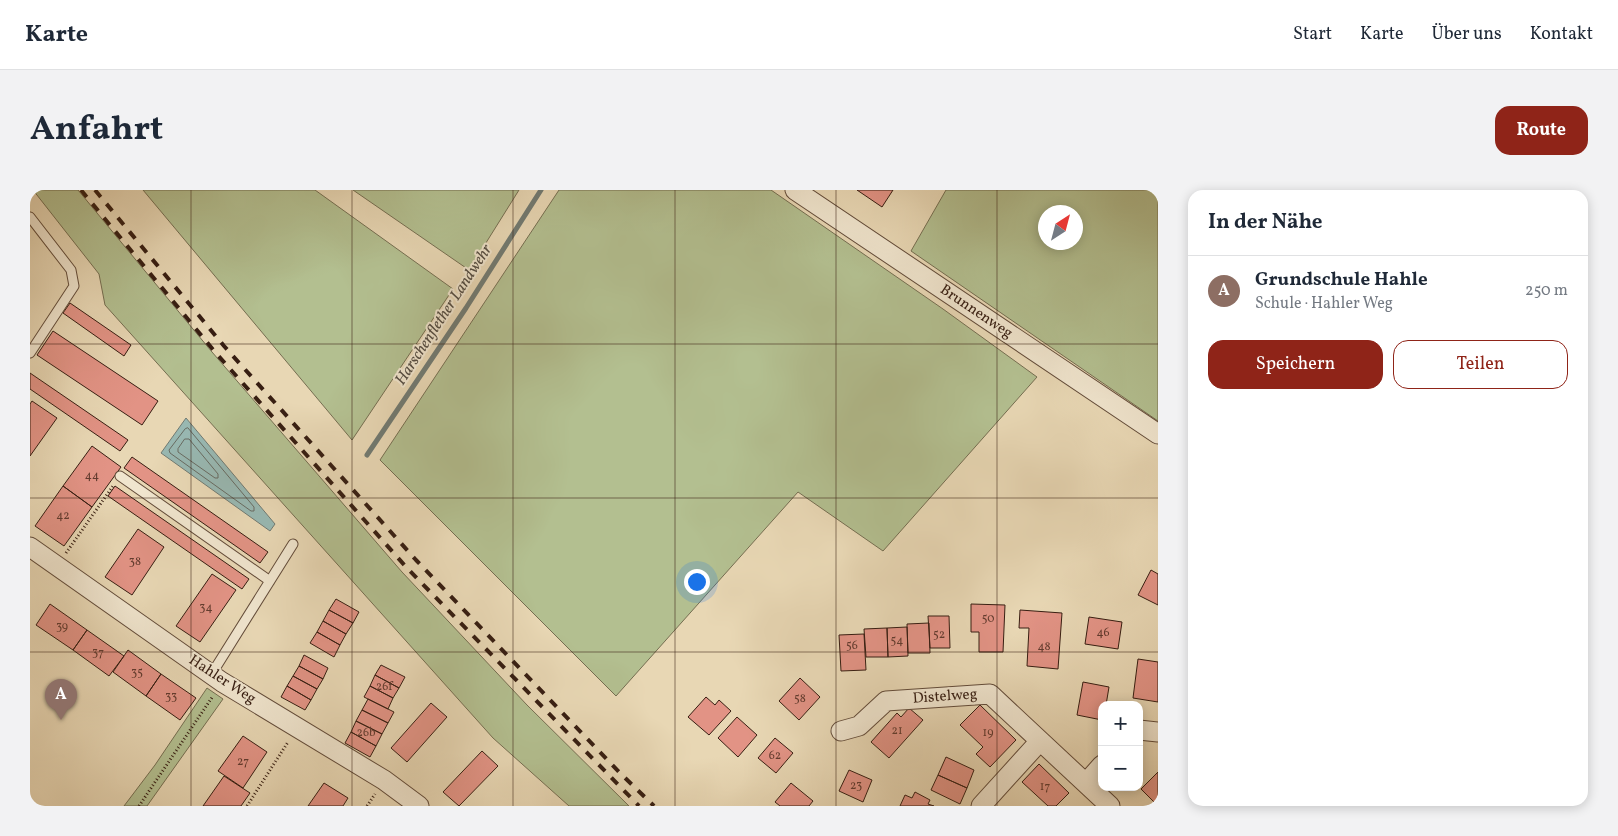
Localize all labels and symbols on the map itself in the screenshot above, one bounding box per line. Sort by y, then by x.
north arrow [1038,205,1083,250]
water label: Harschenflether Landwehr [390,239,498,390]
street label: Brunnenweg [935,280,1017,344]
house number: 44 [85,468,99,484]
house number: 42 [56,508,70,524]
house number: 38 [129,554,141,570]
your location [684,569,710,595]
house number: 34 [199,600,213,616]
house number: 50 [982,611,994,627]
house number: 39 [56,619,68,635]
house number: 46 [1096,625,1110,641]
house number: 52 [933,627,945,643]
house number: 54 [891,633,903,649]
house number: 56 [846,638,858,654]
house number: 48 [1037,639,1051,655]
house number: 37 [92,645,104,661]
street label: Hahler Weg [184,650,260,710]
house number: 35 [131,665,143,681]
pin: A [45,679,77,720]
house number: 26f [376,679,394,695]
street label: Distelweg [912,684,978,710]
house number: 33 [165,689,177,705]
house number: 58 [794,691,806,707]
house number: 21 [891,723,903,739]
house number: 26b [356,725,376,741]
house number: 19 [983,725,993,741]
house number: 62 [769,748,781,764]
house number: 27 [237,754,249,770]
house number: 23 [850,778,862,794]
house number: 17 [1040,779,1050,795]

